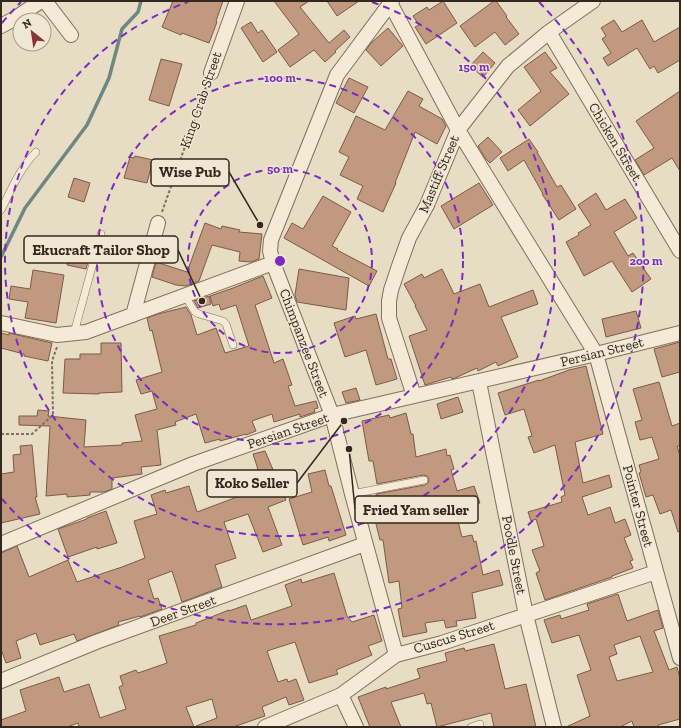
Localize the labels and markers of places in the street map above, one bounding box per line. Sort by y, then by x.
callout: Wise Pub [151,159,229,186]
callout: Ekucraft Tailor Shop [24,236,178,263]
centre of rings [273,254,287,268]
callout: Koko Seller [207,470,297,497]
callout: Fried Yam seller [355,496,478,523]

